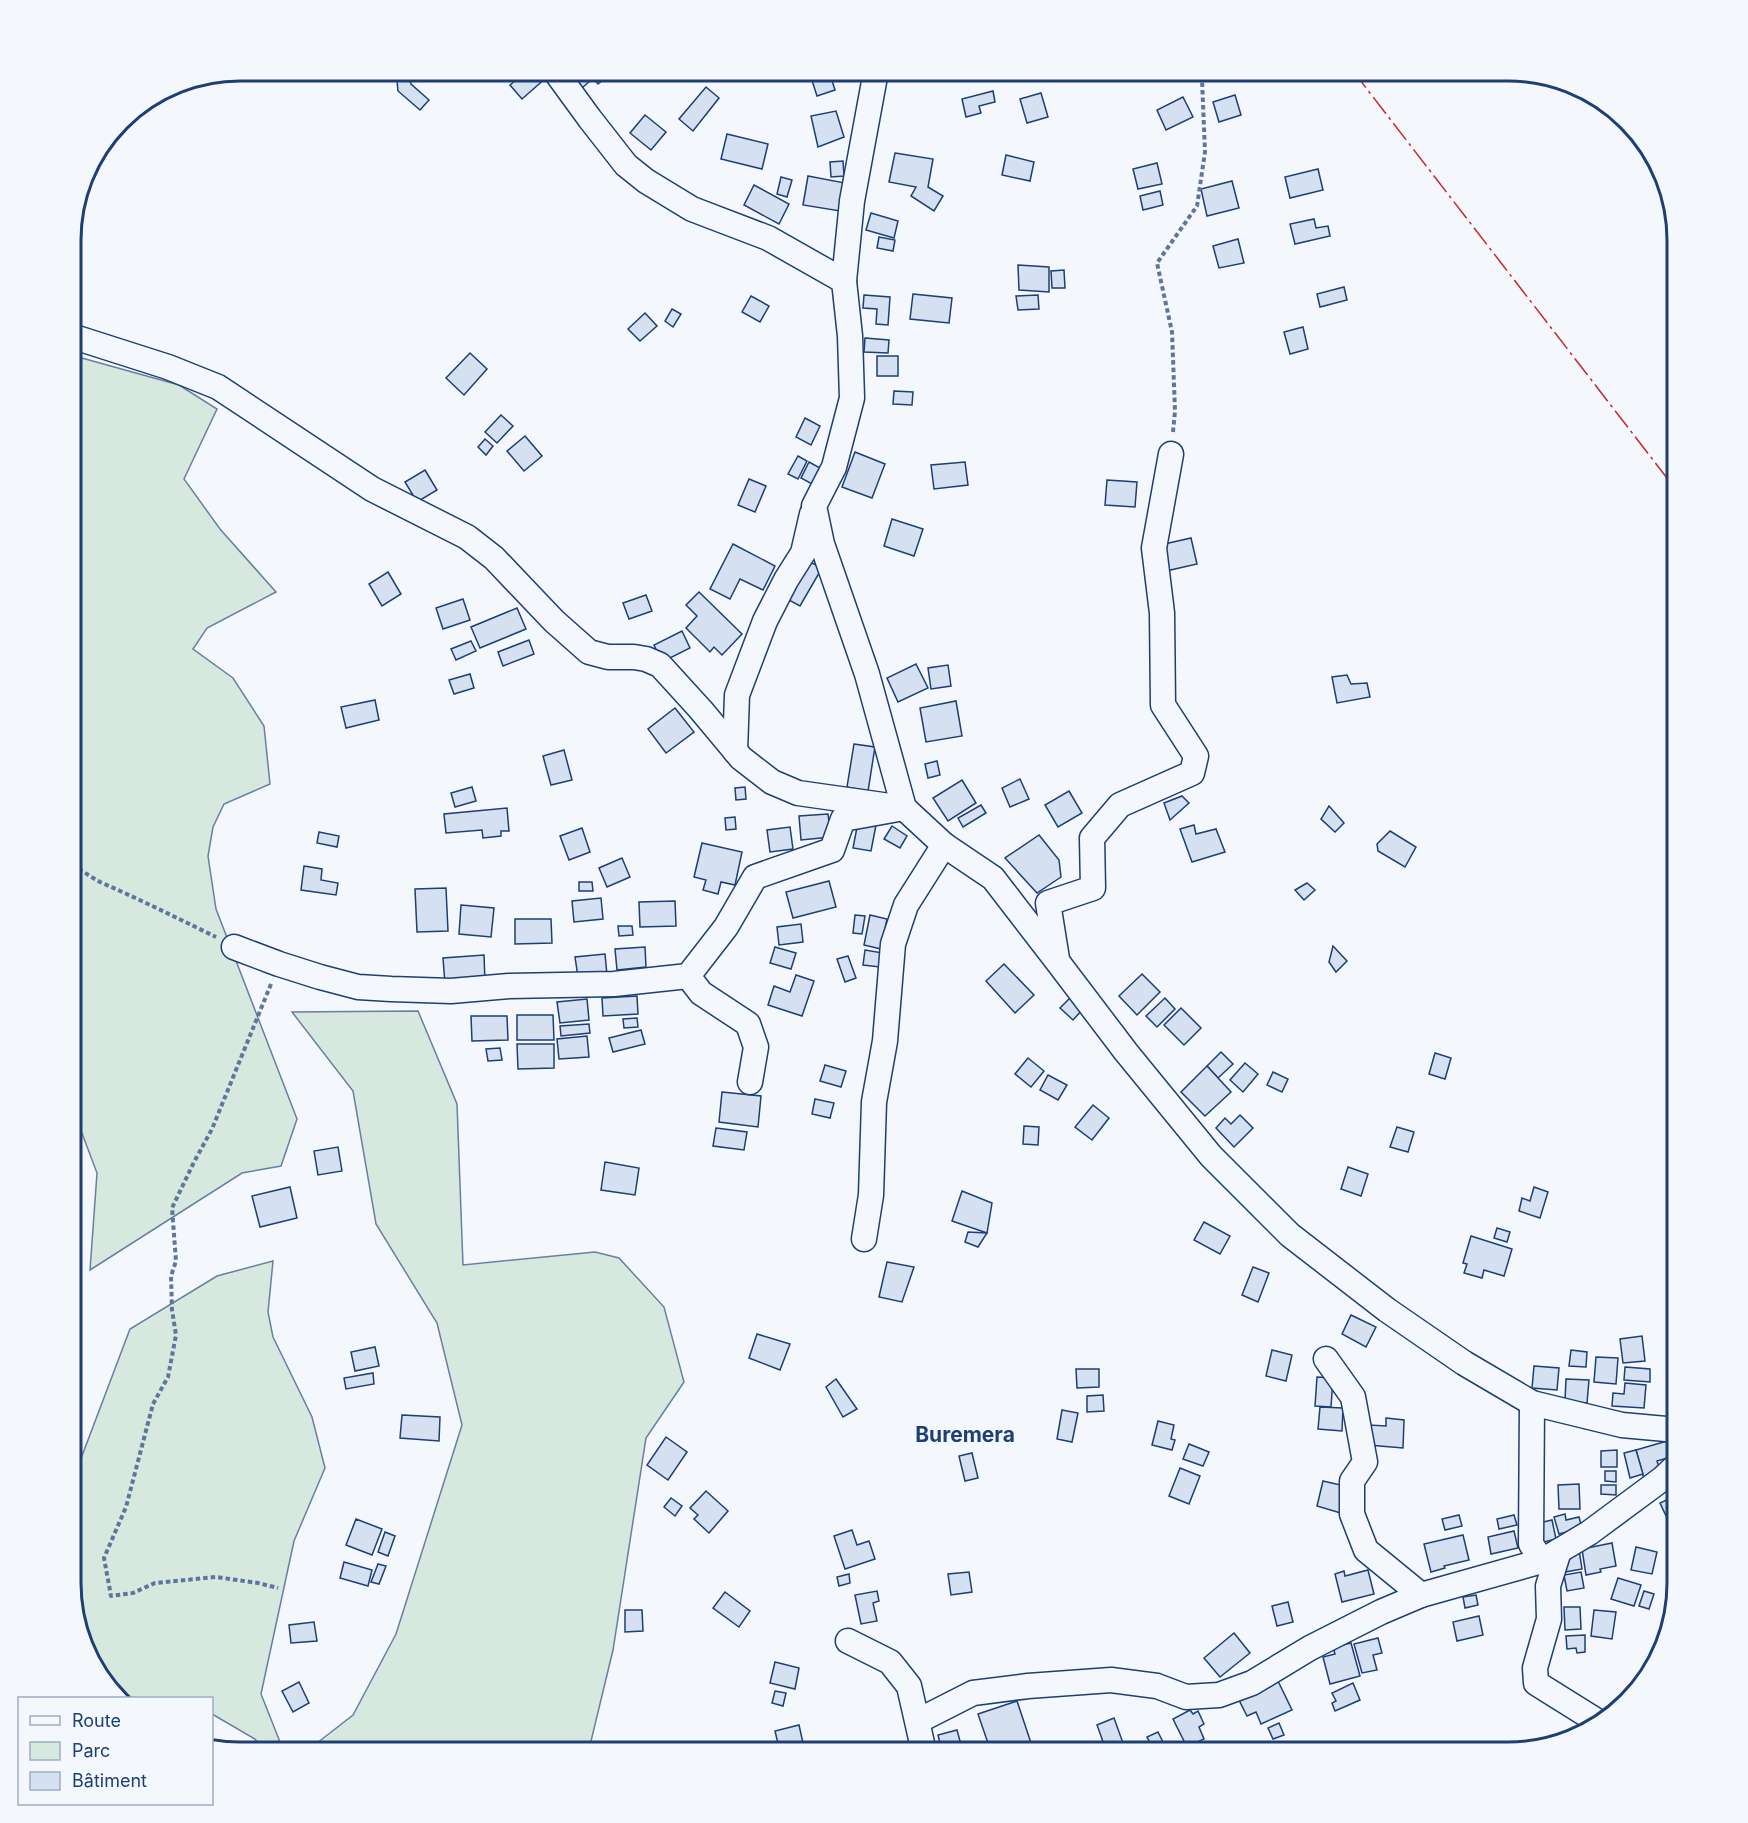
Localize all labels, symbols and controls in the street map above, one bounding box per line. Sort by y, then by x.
district label: Buremera [915,1422,1015,1447]
legend [18,1697,213,1805]
text: Route [72,1710,121,1731]
text: Parc [72,1740,110,1761]
text: Bâtiment [72,1770,147,1791]

